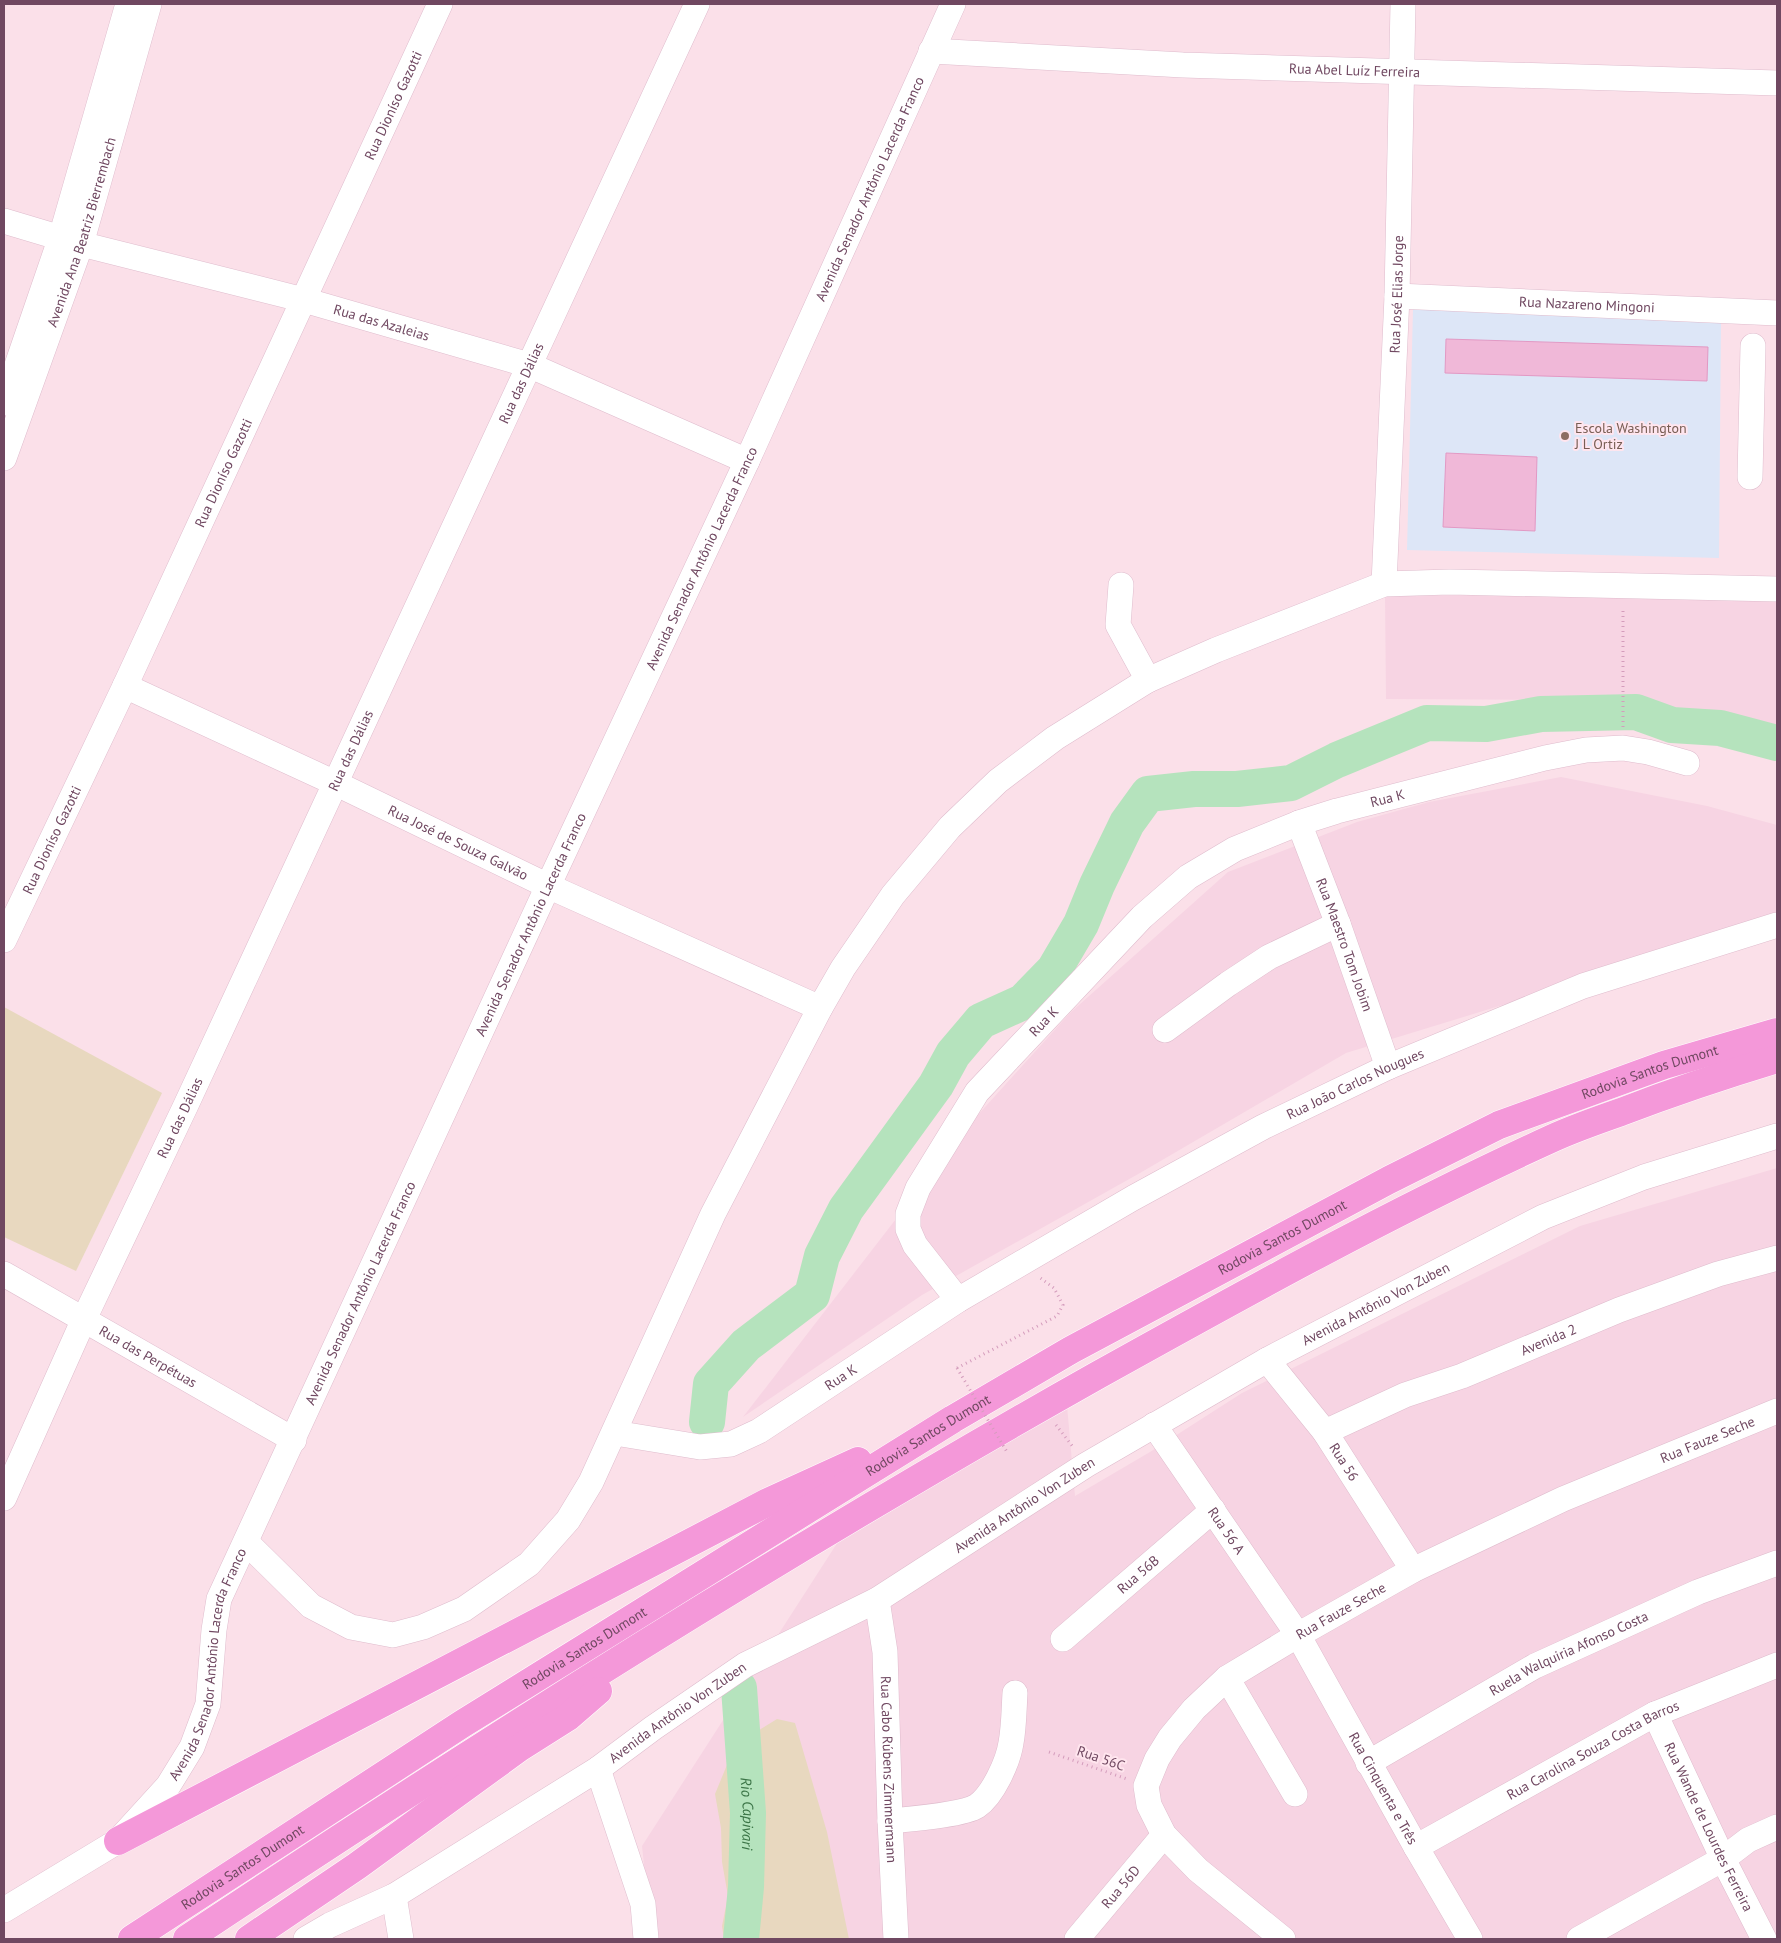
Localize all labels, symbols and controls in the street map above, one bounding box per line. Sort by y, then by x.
street label: Rua Dioníso Gazotti [360,48,426,163]
street label: Rua Abel Luíz Ferreira [1289,59,1420,81]
street label: Avenida Senador Antônio Lacerda Franco [811,74,928,304]
street label: Avenida Ana Beatriz Bierrembach [43,135,120,329]
street label: Rua José Elias Jorge [1385,235,1407,354]
street label: Rua Nazareno Mingoni [1519,292,1655,317]
street label: Rua das Azaleias [331,300,432,345]
street label: Rua das Dálias [494,340,548,427]
street label: Rua Dioníso Gazotti [191,416,256,530]
place label: Escola Washington J L Ortiz [1574,419,1687,453]
marker: Escola Washington J L Ortiz [1559,430,1571,442]
street label: Avenida Senador Antônio Lacerda Franco [641,444,761,673]
street label: Rua das Dálias [324,707,377,794]
street label: Rua Dioníso Gazotti [18,783,85,897]
street label: Rua K [1368,785,1407,811]
street label: Rua José de Souza Galvão [385,801,531,884]
street label: Avenida Senador Antônio Lacerda Franco [471,810,590,1039]
street label: Rua Maestro Tom Jobim [1312,875,1377,1014]
street label: Rua K [1025,1002,1063,1040]
street label: Rodovia Santos Dumont [1579,1041,1720,1103]
street label: Rua João Carlos Nougues [1284,1044,1427,1123]
street label: Rua das Dálias [153,1074,207,1161]
street label: Avenida Senador Antônio Lacerda Franco [301,1178,420,1408]
street label: Rodovia Santos Dumont [1215,1195,1350,1279]
street label: Avenida Antônio Von Zuben [1299,1258,1453,1349]
street label: Avenida 2 [1518,1320,1579,1359]
street label: Rua das Perpétuas [96,1321,200,1392]
street label: Rua K [821,1360,861,1394]
street label: Rodovia Santos Dumont [862,1390,994,1480]
street label: Rua Fauze Seche [1657,1412,1757,1467]
street label: Rua 56 [1325,1440,1363,1484]
street label: Avenida Antônio Von Zuben [951,1453,1098,1557]
street label: Rua 56 A [1204,1504,1249,1558]
street label: Avenida Senador Antônio Lacerda Franco [165,1545,250,1784]
street label: Rua 56B [1113,1551,1163,1598]
street label: Rua Fauze Seche [1293,1578,1389,1643]
street label: Rodovia Santos Dumont [519,1602,650,1693]
street label: Ruela Walquiria Afonso Costa [1486,1607,1651,1700]
street label: Avenida Antônio Von Zuben [605,1658,750,1767]
street label: Rua Cabo Rúbens Zimmermann [877,1676,901,1863]
street label: Rua Carolina Souza Costa Barros [1504,1696,1682,1804]
street label: Rua Cinquenta e Três [1345,1729,1422,1848]
street label: Rua Wande de Lourdes Ferreira [1660,1739,1757,1915]
street label: Rua 56C [1075,1741,1127,1775]
water label: Rio Capivari [736,1777,758,1851]
street label: Rodovia Santos Dumont [178,1820,308,1914]
street label: Rua 56D [1097,1862,1144,1912]

